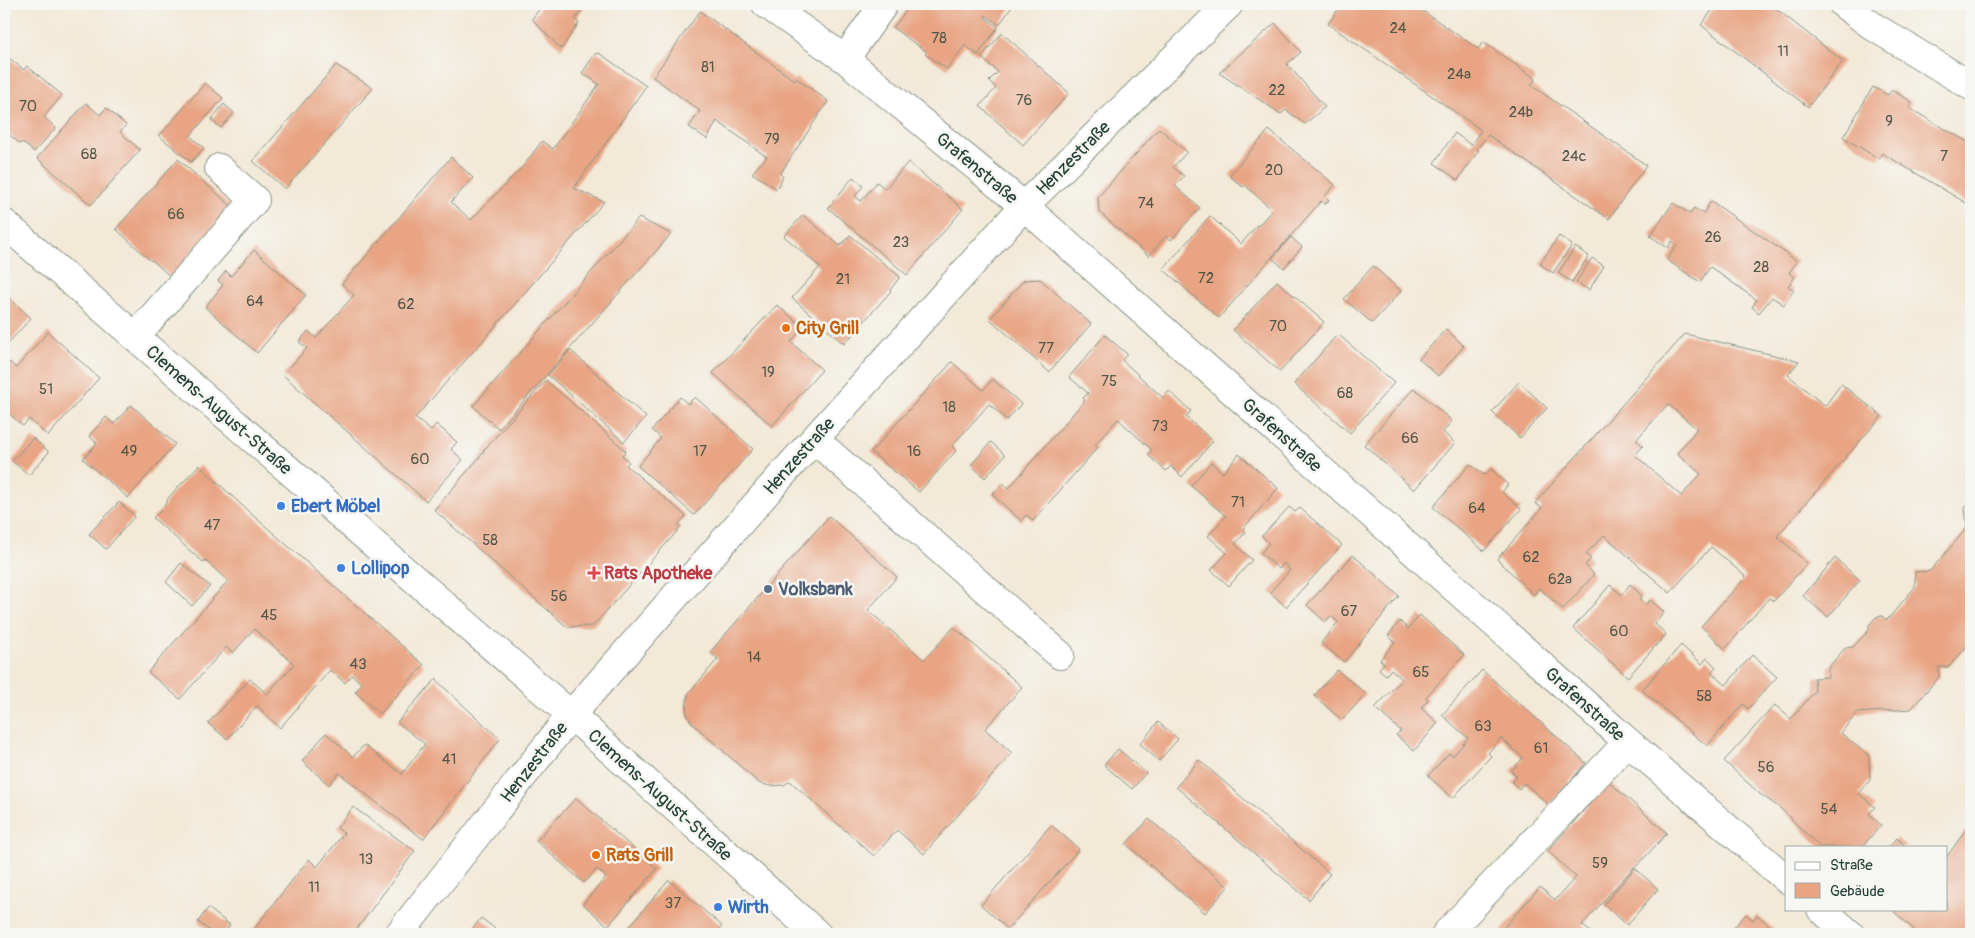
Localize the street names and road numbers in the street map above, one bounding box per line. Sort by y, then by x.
street label: Henzestraße [1031,116,1116,201]
street label: Grafenstraße [931,127,1022,209]
street label: Clemens-August-Straße [141,341,297,480]
street label: Grafenstraße [1237,393,1327,477]
street label: Henzestraße [759,413,840,500]
street label: Grafenstraße [1540,662,1630,746]
street label: Henzestraße [496,717,573,807]
street label: Clemens-August-Straße [583,724,737,866]

